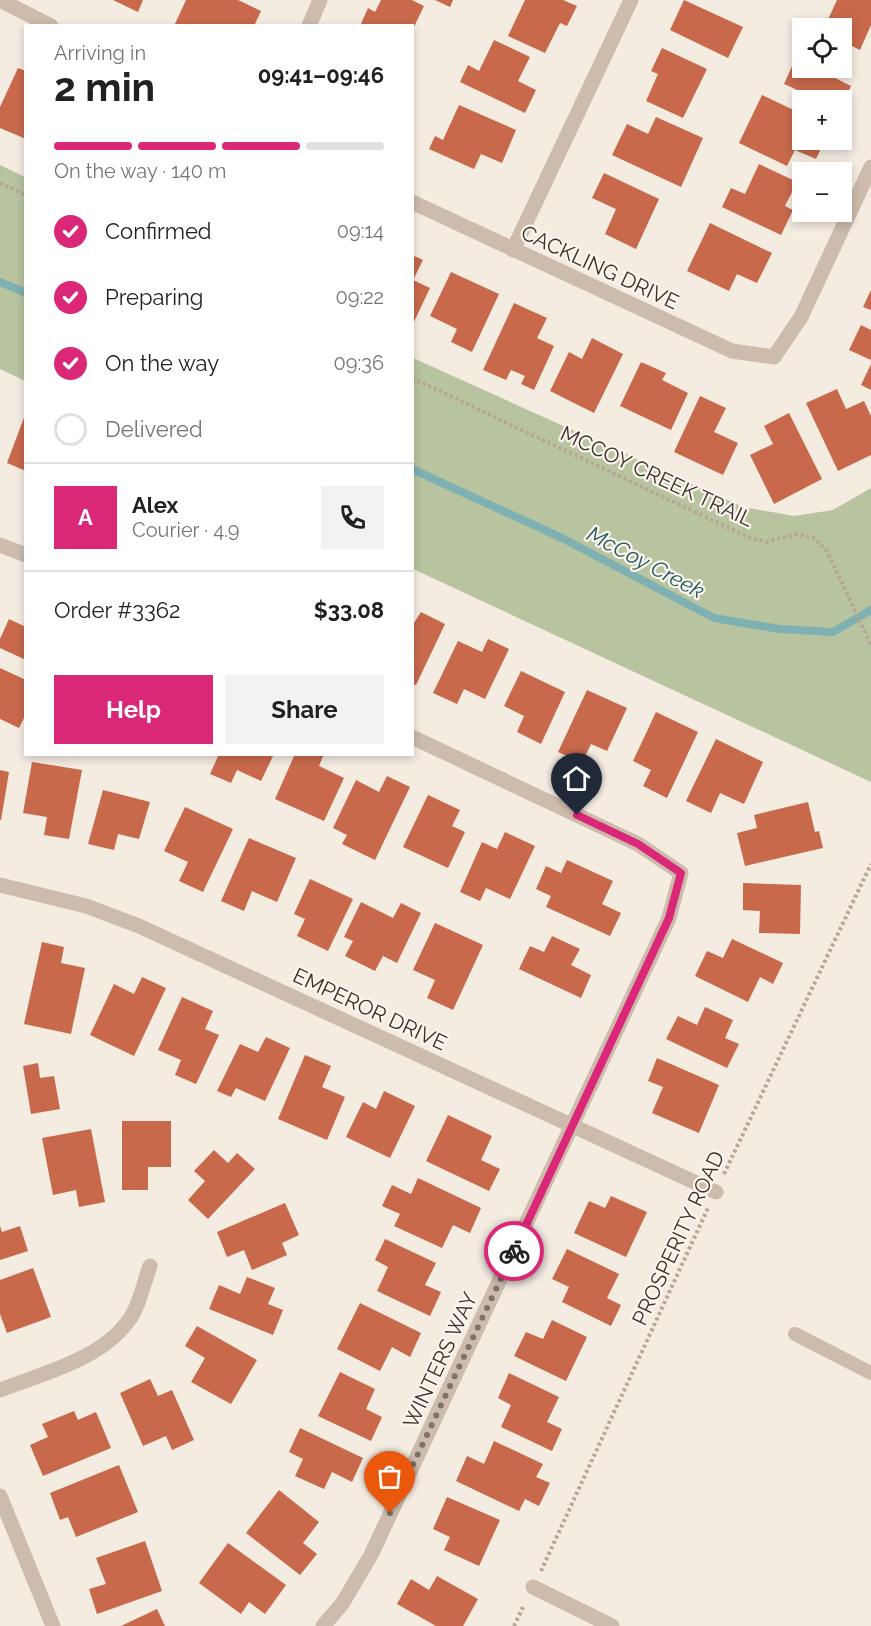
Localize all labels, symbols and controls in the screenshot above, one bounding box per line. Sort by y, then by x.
map controls [792,18,852,222]
button: locate [792,18,852,78]
text: Arriving in [54,41,146,65]
text: 09:41–09:46 [258,62,384,88]
text: 2 min [54,64,155,110]
button: + [792,90,852,150]
text: On the way · 140 m [54,159,226,183]
button: − [792,162,852,222]
icon: check [54,215,87,248]
text: Confirmed [105,218,212,244]
text: 09:14 [337,219,384,243]
street label: CACKLING DRIVE [517,220,683,314]
icon: check [54,281,87,314]
text: Preparing [105,284,203,310]
text: 09:22 [335,285,384,309]
icon: check [54,347,87,380]
text: On the way [105,350,219,376]
text: 09:36 [334,351,384,375]
text: Delivered [105,416,203,442]
street label: MCCOY CREEK TRAIL [557,420,757,532]
button: phone [321,486,384,549]
text: Alex [132,492,178,518]
text: A [78,504,93,530]
text: Courier · 4.9 [132,518,240,542]
water label: McCoy Creek [583,520,709,604]
text: Order #3362 [54,597,180,623]
text: $33.08 [314,597,384,623]
button: Help [54,675,213,744]
button: Share [225,675,384,744]
pin [551,753,602,815]
icon: home [560,762,593,795]
street label: EMPEROR DRIVE [289,962,451,1056]
street label: PROSPERITY ROAD [627,1147,729,1329]
courier [484,1221,544,1281]
icon: bike [498,1235,531,1268]
street label: WINTERS WAY [398,1288,483,1432]
pin [364,1451,415,1513]
icon: bag [373,1460,406,1493]

